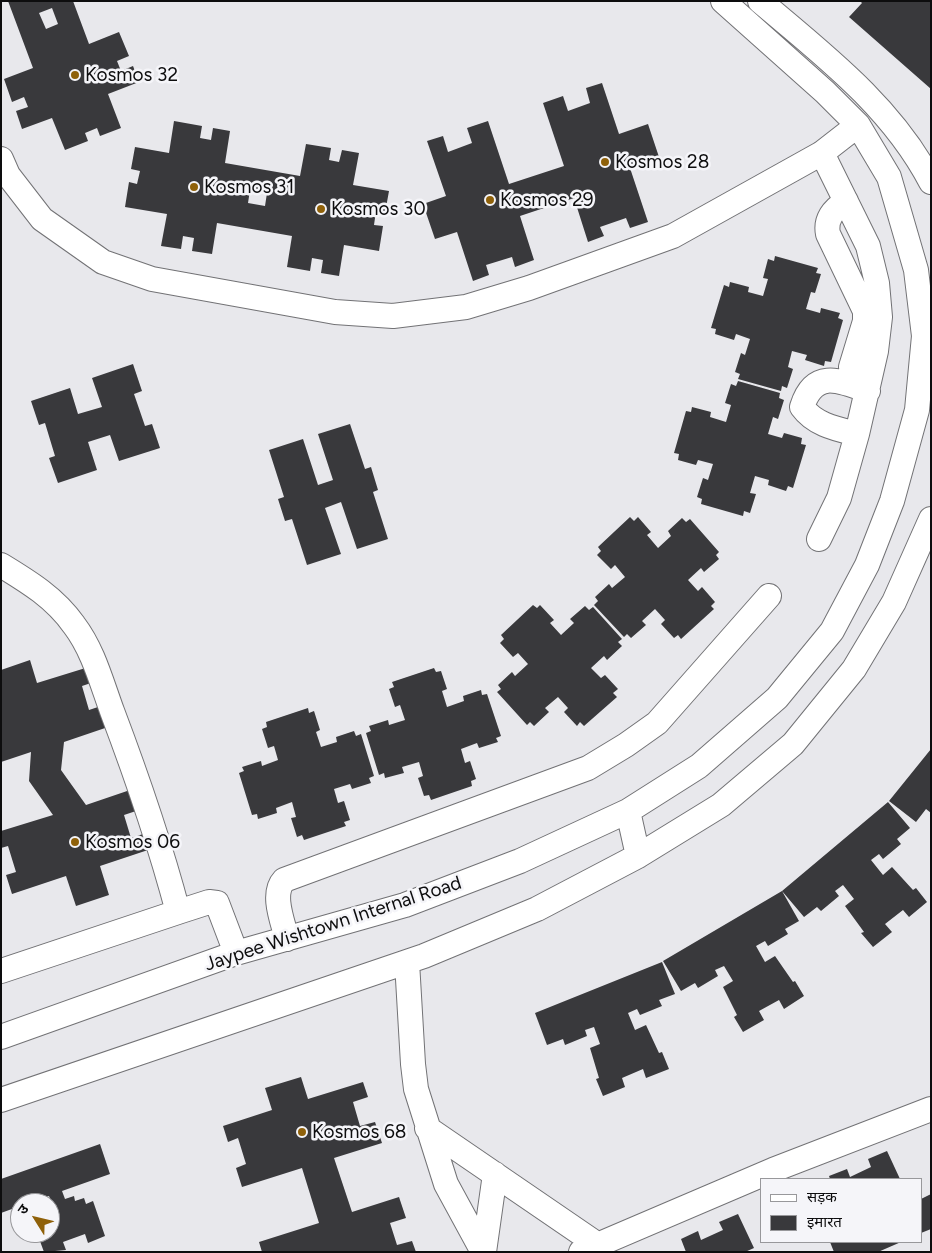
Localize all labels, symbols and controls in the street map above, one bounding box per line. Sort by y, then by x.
place label: Kosmos 32 [85,64,178,86]
marker: Kosmos 32 [69,69,81,81]
place label: Kosmos 28 [615,151,709,173]
marker: Kosmos 28 [599,156,611,168]
place label: Kosmos 31 [204,176,294,198]
marker: Kosmos 31 [188,181,200,193]
place label: Kosmos 29 [500,189,593,211]
marker: Kosmos 29 [484,194,496,206]
place label: Kosmos 30 [331,198,426,220]
marker: Kosmos 30 [315,203,327,215]
place label: Kosmos 06 [85,831,180,853]
marker: Kosmos 06 [69,836,81,848]
street label: Jaypee Wishtown Internal Road [202,872,464,976]
place label: Kosmos 68 [312,1121,406,1143]
marker: Kosmos 68 [296,1126,308,1138]
legend [760,1178,922,1243]
text: सड़क [807,1188,837,1206]
north arrow [10,1193,60,1243]
text: उ [14,1201,33,1218]
text: इमारत [807,1213,842,1231]

